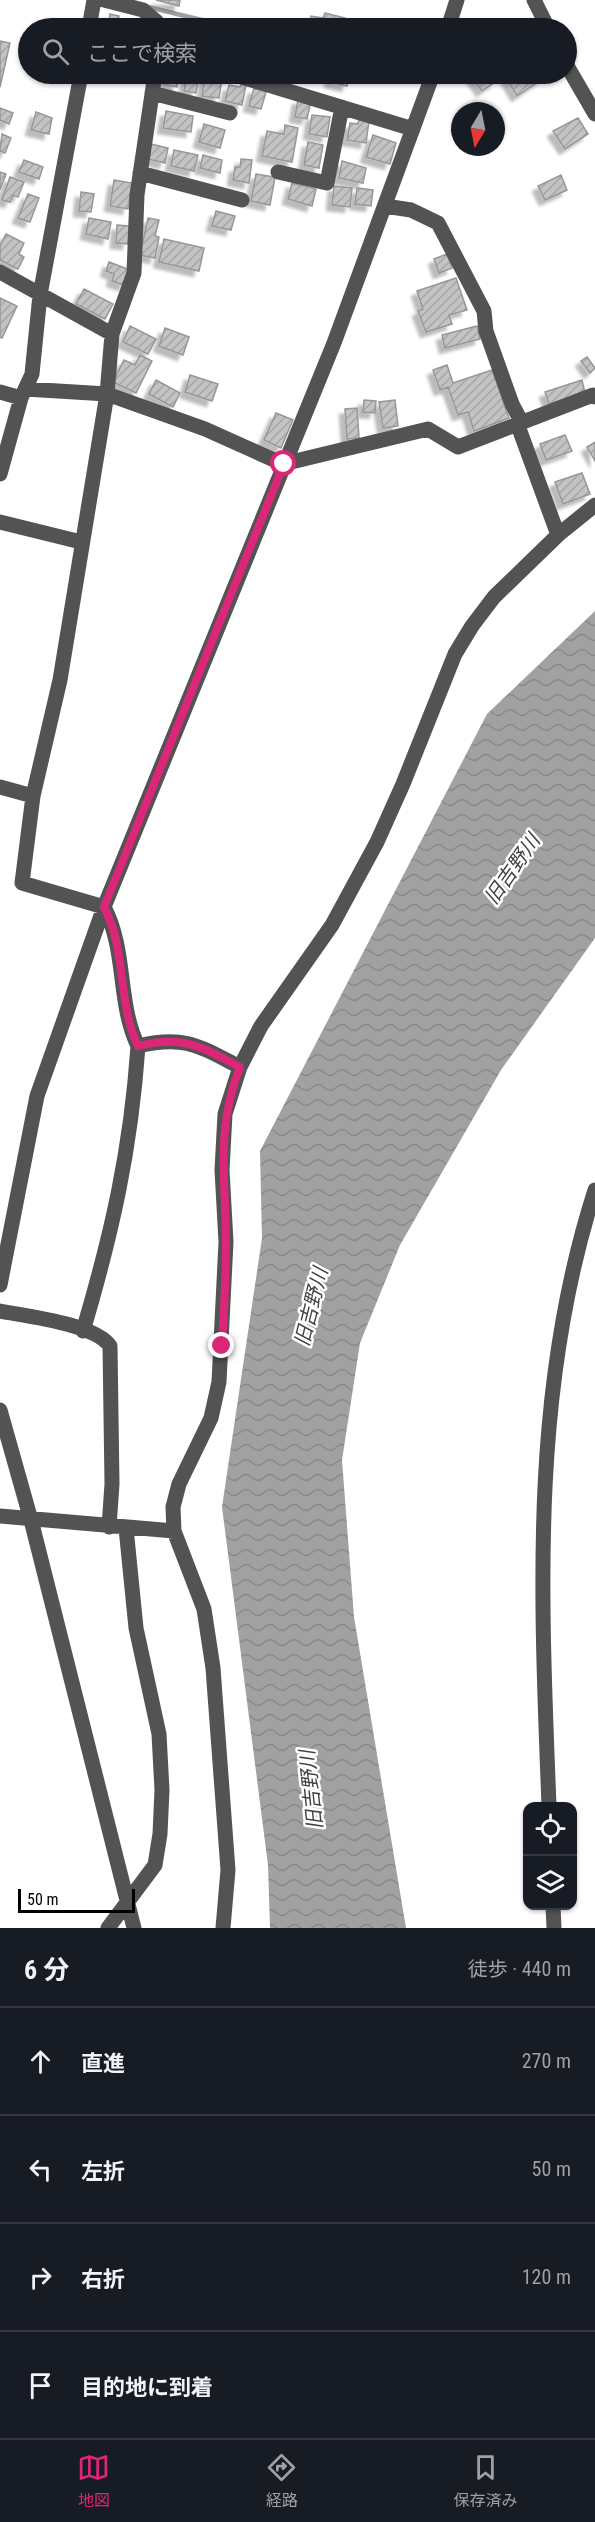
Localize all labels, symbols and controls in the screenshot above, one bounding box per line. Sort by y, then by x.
search box [18,18,577,84]
icon: search [39,35,72,68]
text: ここで検索 [87,41,197,66]
north arrow [451,102,505,156]
route start [270,450,296,476]
water label: 旧吉野川 [479,828,546,909]
water label: 旧吉野川 [290,1263,333,1349]
route end [208,1332,234,1358]
water label: 旧吉野川 [295,1747,327,1831]
map controls [523,1802,577,1910]
button: locate [523,1802,577,1856]
button: layers [523,1856,577,1910]
scale bar [18,1886,135,1914]
text: 50 m [27,1890,59,1909]
text: 6 分 [24,1955,69,1985]
text: 徒歩 · 440 m [468,1957,571,1981]
icon: ahead [24,2045,57,2078]
text: 270 m [522,2049,571,2073]
text: 直進 [81,2051,125,2076]
icon: left [24,2153,57,2186]
text: 50 m [532,2157,571,2181]
text: 左折 [81,2159,125,2184]
icon: right [24,2261,57,2294]
text: 120 m [522,2265,571,2289]
text: 右折 [81,2267,125,2292]
icon: arrive [24,2369,57,2402]
text: 目的地に到着 [81,2375,213,2400]
tab: 地図 [77,2451,110,2511]
tab: 経路 [265,2451,298,2511]
tab: 保存済み [453,2451,517,2511]

